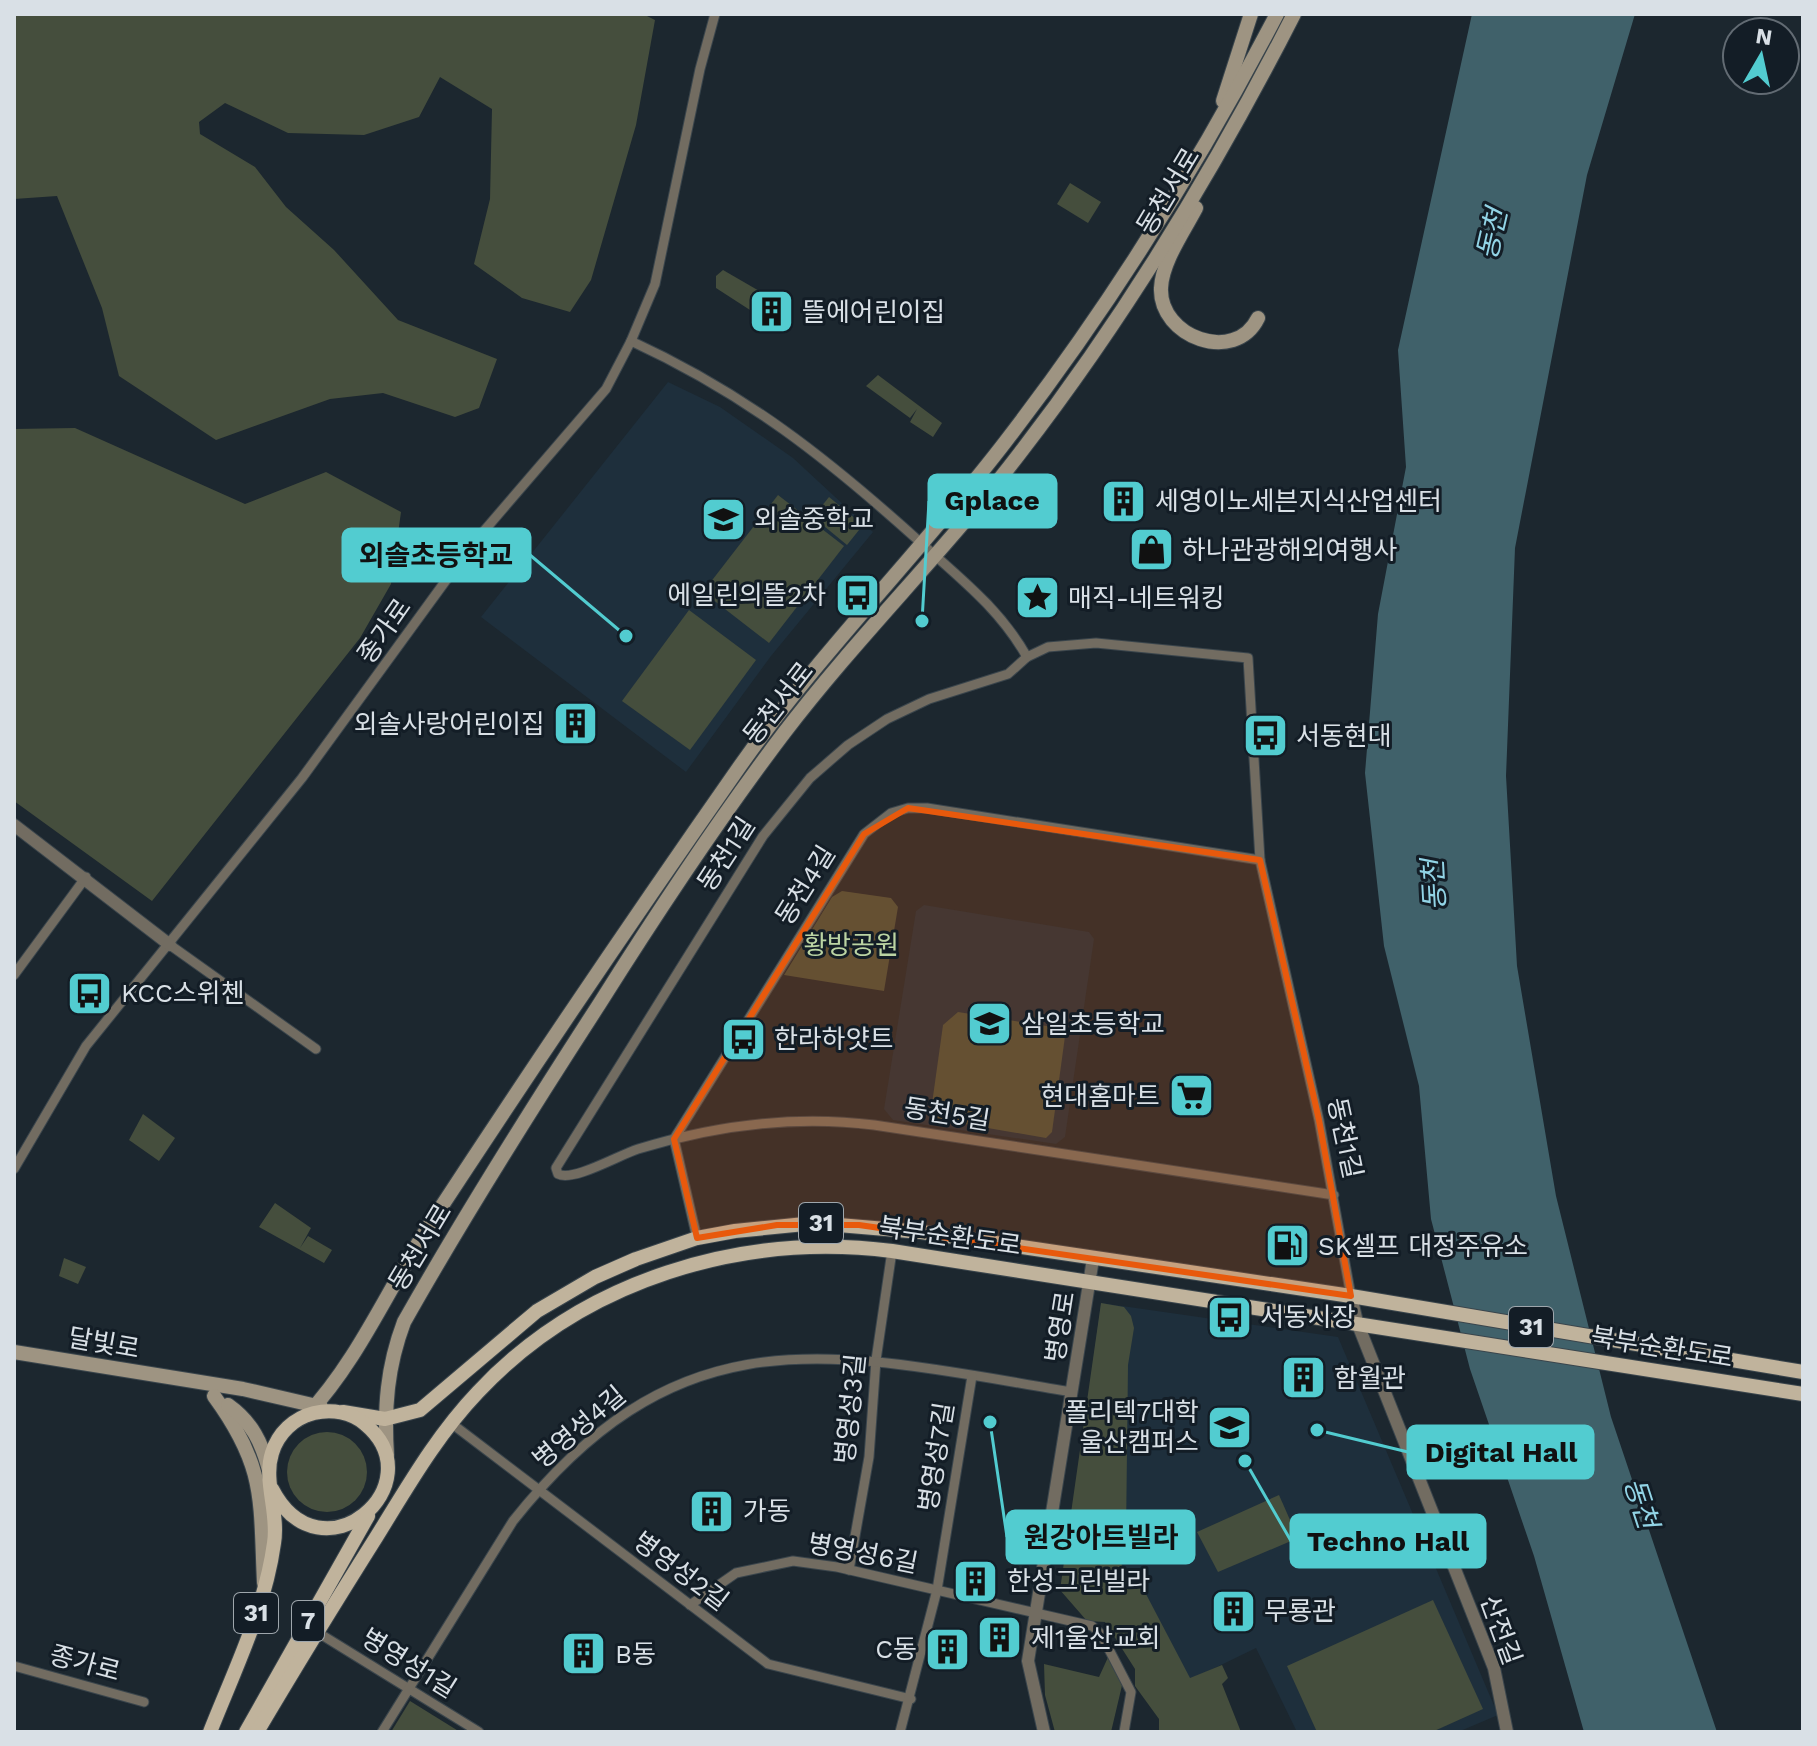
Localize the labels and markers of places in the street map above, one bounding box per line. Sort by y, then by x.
building icon: 뜰에어린이집 [747,288,795,336]
place label: 뜰에어린이집 [802,297,946,327]
callout: Gplace [929,475,1056,527]
building icon: 세영이노세븐지식산업센터 [1100,477,1148,525]
place label: 세영이노세븐지식산업센터 [1155,486,1442,516]
school or university icon: 외솔중학교 [699,495,747,543]
place label: 외솔중학교 [754,504,874,534]
shop icon: 하나관광해외여행사 [1127,526,1175,574]
callout: 외솔초등학교 [343,529,530,581]
place label: 하나관광해외여행사 [1182,535,1397,565]
bus stop icon: 에일린의뜰2차 [833,571,881,619]
place icon: 매직-네트워킹 [1013,574,1061,622]
place label: 에일린의뜰2차 [667,580,826,610]
place label: 매직-네트워킹 [1068,583,1225,613]
building icon: 외솔사랑어린이집 [552,700,600,748]
place label: 외솔사랑어린이집 [354,709,545,739]
bus stop icon: 서동현대 [1241,712,1289,760]
place label: 서동현대 [1296,721,1392,751]
bus stop icon: KCC스위첸 [66,969,114,1017]
place label: KCC스위첸 [121,978,245,1008]
school or university icon: 삼일초등학교 [966,1000,1014,1048]
place label: 삼일초등학교 [1021,1009,1165,1039]
bus stop icon: 한라하얏트 [719,1015,767,1063]
place label: 한라하얏트 [774,1024,894,1054]
supermarket icon: 현대홈마트 [1167,1072,1215,1120]
place label: 현대홈마트 [1040,1081,1160,1111]
fuel station icon: SK셀프 대정주유소 [1263,1222,1311,1270]
place label: SK셀프 대정주유소 [1318,1231,1528,1261]
bus stop icon: 서동시장 [1205,1293,1253,1341]
place label: 서동시장 [1260,1302,1356,1332]
building icon: 함월관 [1279,1354,1327,1402]
place label: 함월관 [1334,1363,1406,1393]
place label: 폴리텍7대학 울산캠퍼스 [1065,1397,1199,1457]
school or university icon: 폴리텍7대학 울산캠퍼스 [1206,1403,1254,1451]
callout: Digital Hall [1408,1426,1593,1478]
building icon: 가동 [688,1487,736,1535]
place label: 가동 [743,1496,791,1526]
callout: 원강아트빌라 [1007,1511,1194,1563]
callout: Techno Hall [1291,1515,1485,1567]
building icon: 한성그린빌라 [952,1557,1000,1605]
place label: 한성그린빌라 [1007,1566,1151,1596]
building icon: 무룡관 [1209,1587,1257,1635]
place label: 무룡관 [1264,1596,1336,1626]
building icon: 제1울산교회 [976,1614,1024,1662]
place label: 제1울산교회 [1031,1623,1161,1653]
building icon: C동 [924,1625,972,1673]
building icon: B동 [560,1630,608,1678]
place label: C동 [875,1634,917,1664]
place label: B동 [615,1639,656,1669]

